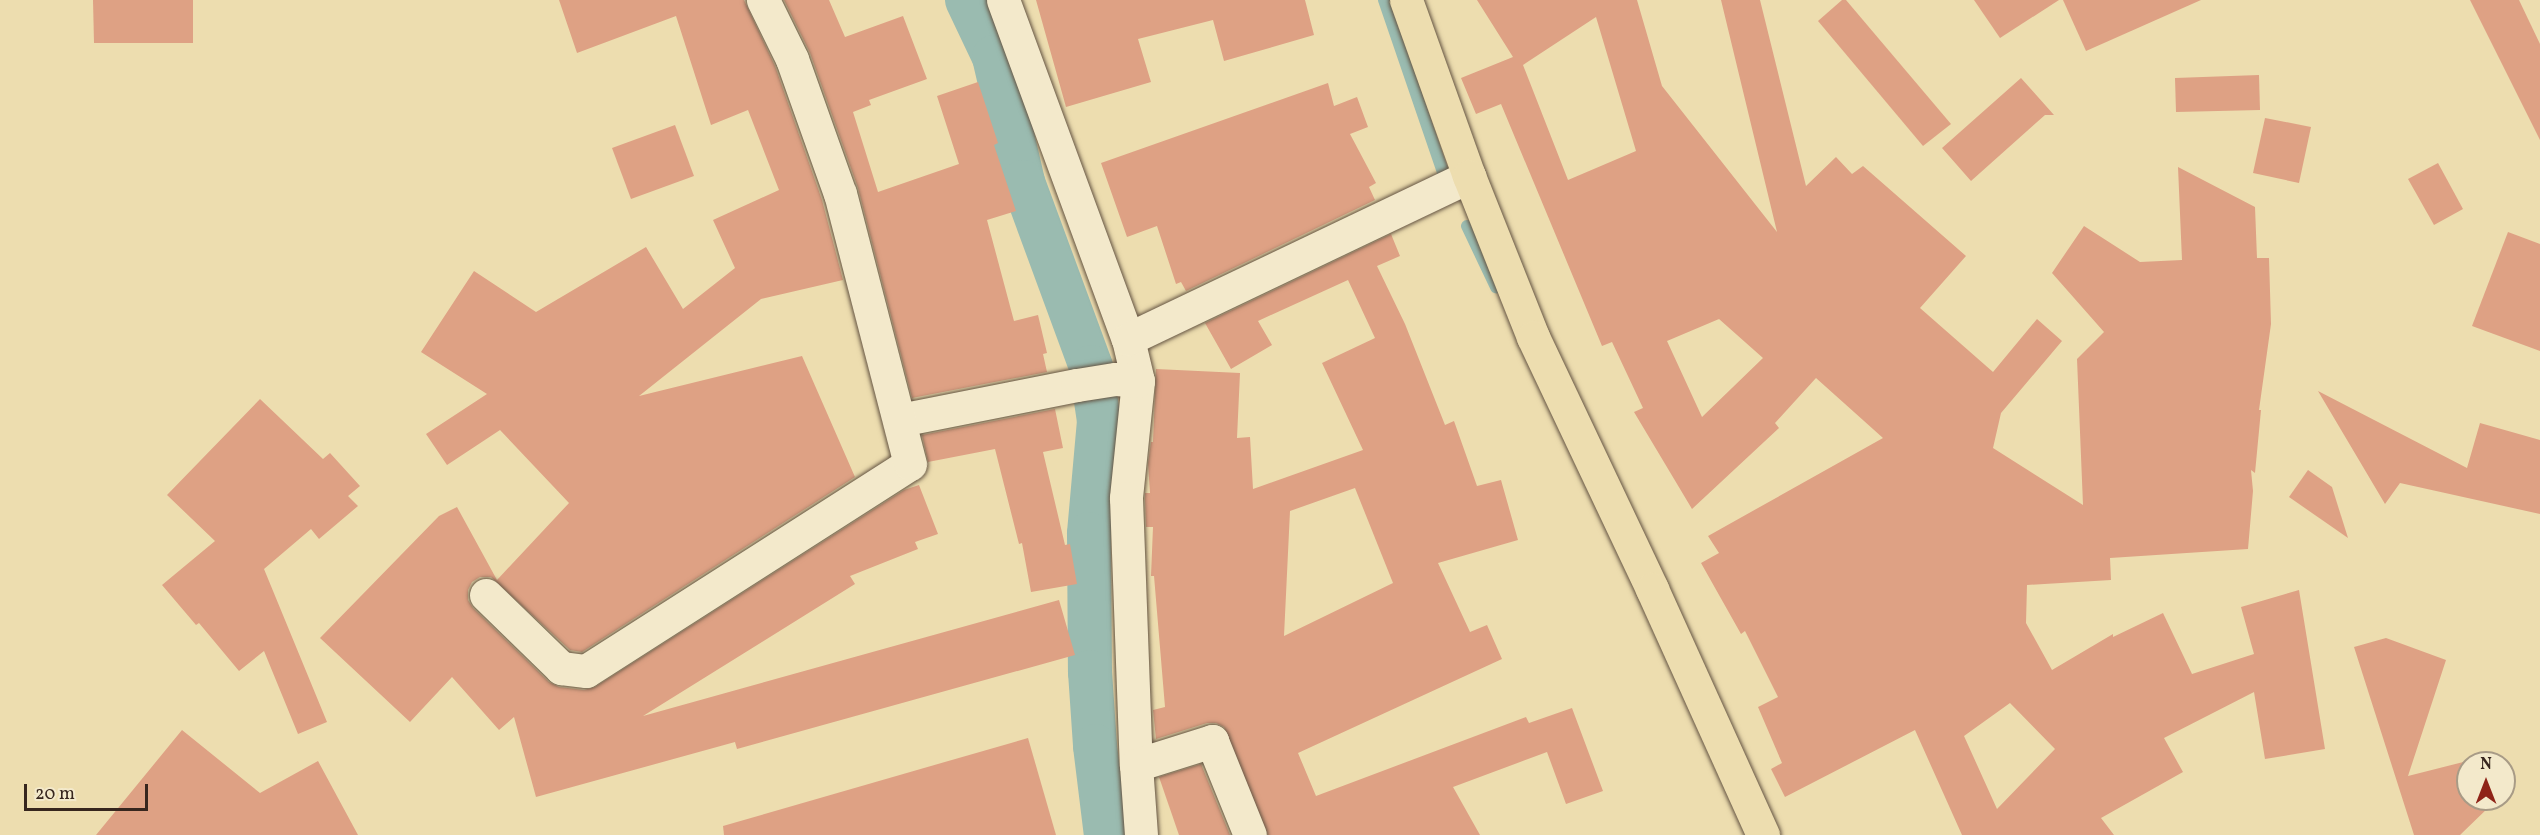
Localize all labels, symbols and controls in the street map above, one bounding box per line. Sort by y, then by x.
north arrow [2456,751,2516,811]
text: N [2480,754,2492,776]
scale bar [27,772,152,810]
text: 20 m [35,782,75,807]

